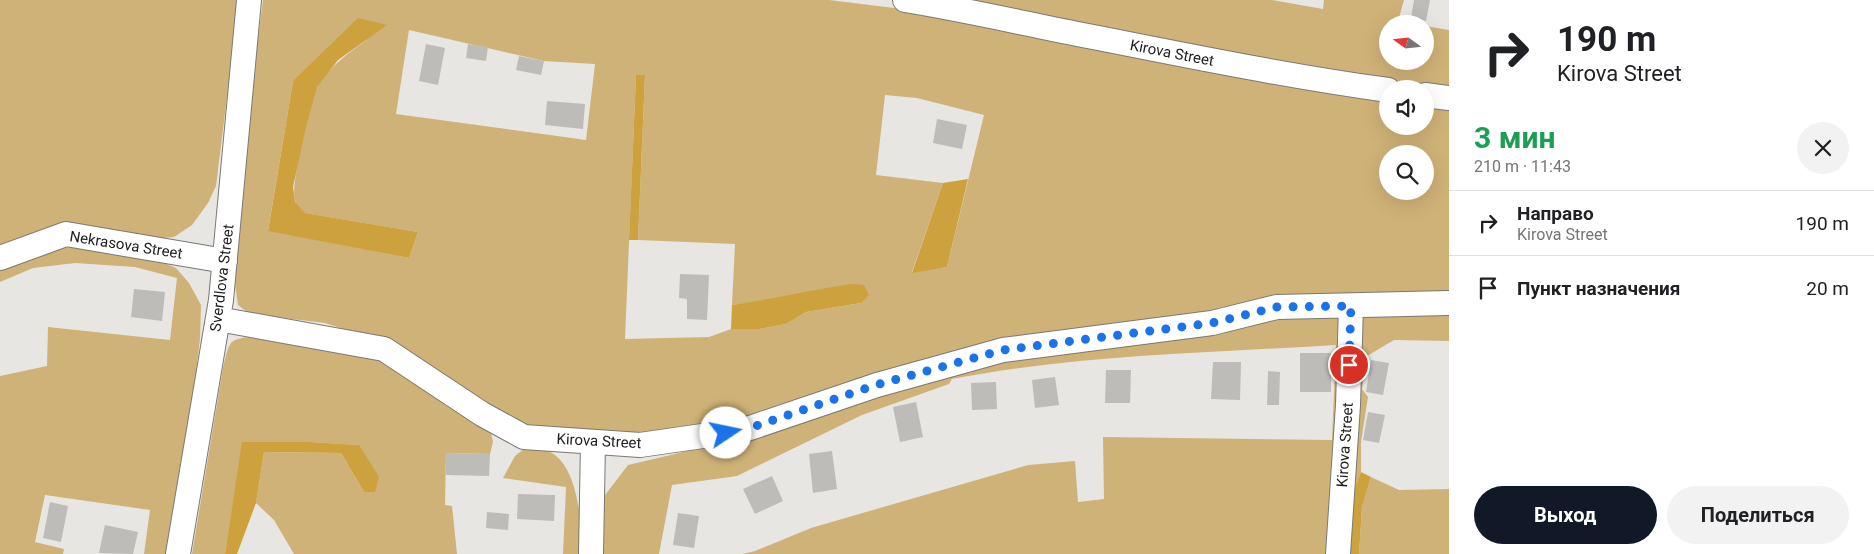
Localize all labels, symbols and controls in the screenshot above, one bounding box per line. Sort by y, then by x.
north arrow [1379,15,1434,70]
map controls [1379,15,1434,200]
text: 190 m [1557,19,1656,60]
icon: right [1474,20,1539,85]
street label: Kirova Street [1129,36,1216,70]
text: Kirova Street [1557,61,1682,86]
button: sound [1379,80,1434,135]
text: 3 мин [1474,120,1555,155]
button: close [1797,122,1849,174]
button: search [1379,145,1434,200]
text: 210 m · 11:43 [1474,157,1571,176]
text: Направо [1517,202,1594,225]
icon: right [1474,209,1502,237]
text: 190 m [1796,212,1849,235]
street label: Sverdlova Street [206,223,238,333]
text: Kirova Street [1517,225,1608,244]
street label: Nekrasova Street [68,227,184,263]
icon: arrive [1474,274,1502,302]
text: Пункт назначения [1517,277,1680,300]
text: 20 m [1806,277,1849,300]
pin [1328,344,1370,386]
icon: arrive [1335,351,1363,379]
street label: Kirova Street [1333,402,1357,488]
position arrow [699,406,751,458]
street label: Kirova Street [556,430,642,452]
button: Выход [1474,486,1657,544]
button: Поделиться [1667,486,1849,544]

